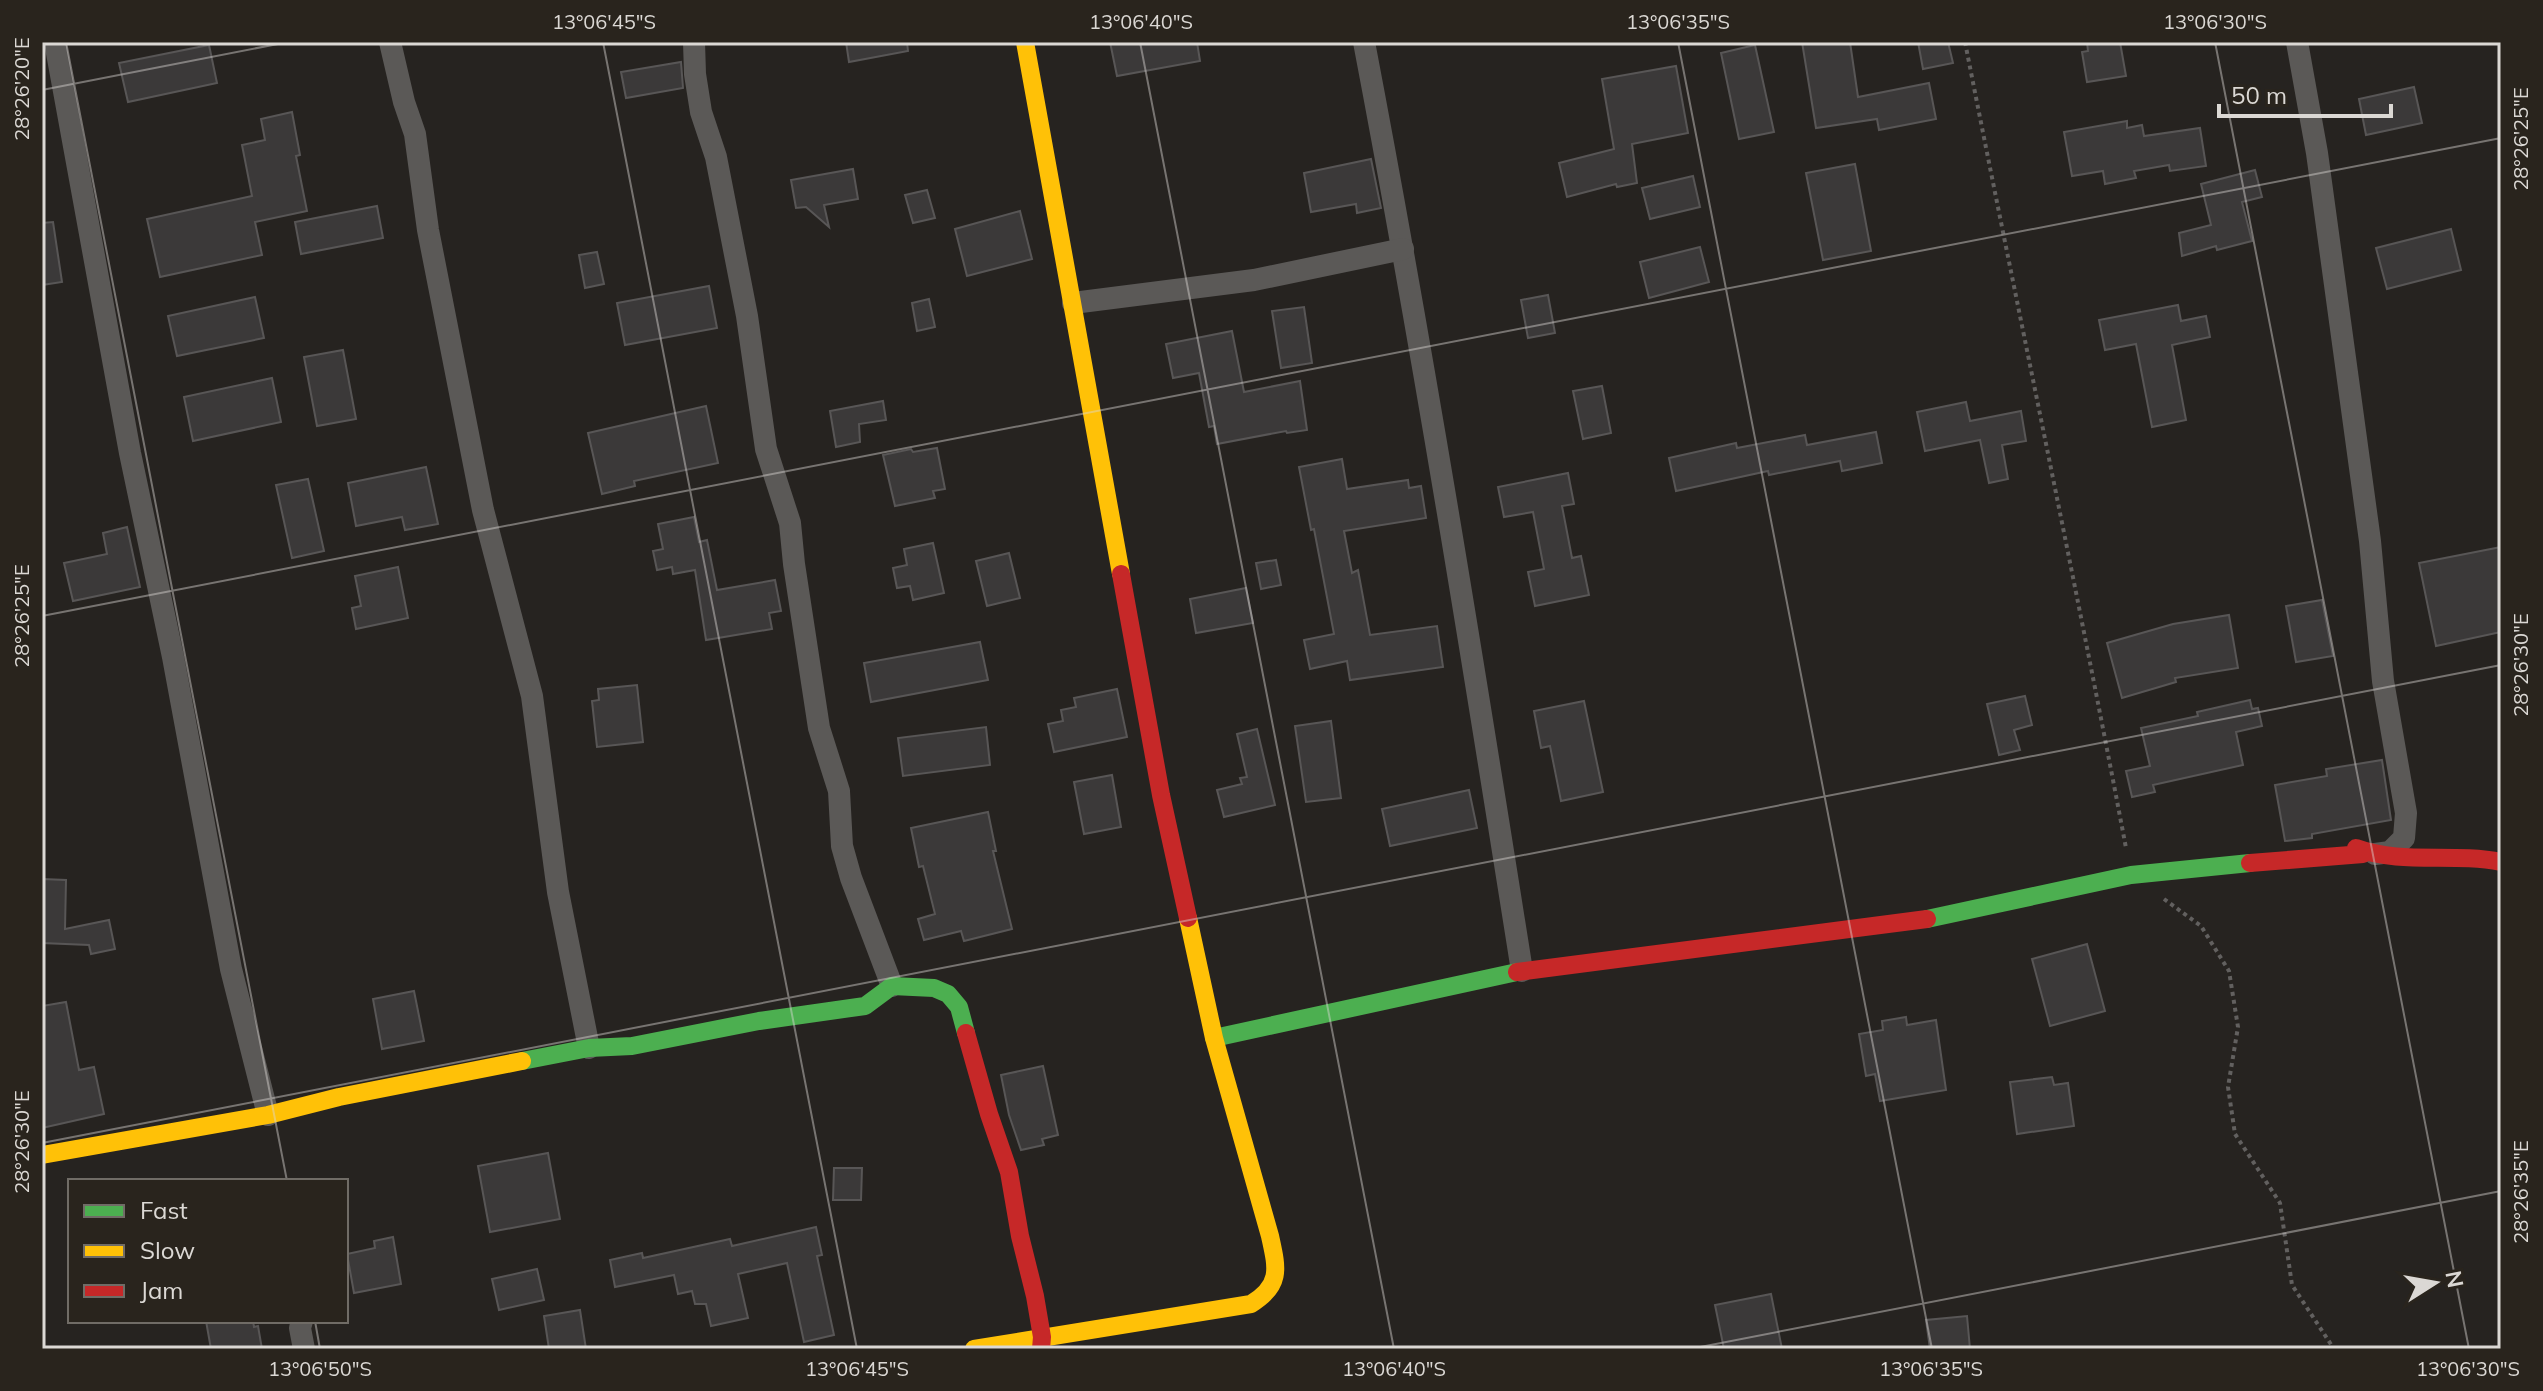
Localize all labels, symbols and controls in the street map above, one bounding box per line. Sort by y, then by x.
text: 13°06'45"S [552,9,656,34]
text: 13°06'40"S [1089,9,1193,34]
text: 13°06'35"S [1626,9,1730,34]
text: 13°06'30"S [2163,9,2267,34]
text: 28°26'20"E [9,37,34,141]
scale bar [2219,68,2391,118]
text: 50 m [2231,80,2287,110]
text: 28°26'25"E [2508,87,2533,191]
text: 28°26'25"E [9,564,34,668]
text: 28°26'30"E [2508,613,2533,717]
text: 28°26'30"E [9,1090,34,1194]
text: 28°26'35"E [2508,1140,2533,1244]
legend [68,1179,348,1323]
text: Fast [140,1195,188,1225]
text: Slow [140,1235,195,1265]
north arrow [2395,1243,2475,1323]
text: N [2439,1268,2470,1290]
text: Jam [140,1275,183,1305]
text: 13°06'50"S [268,1356,372,1381]
text: 13°06'45"S [805,1356,909,1381]
text: 13°06'40"S [1342,1356,1446,1381]
text: 13°06'35"S [1879,1356,1983,1381]
text: 13°06'30"S [2416,1356,2520,1381]

